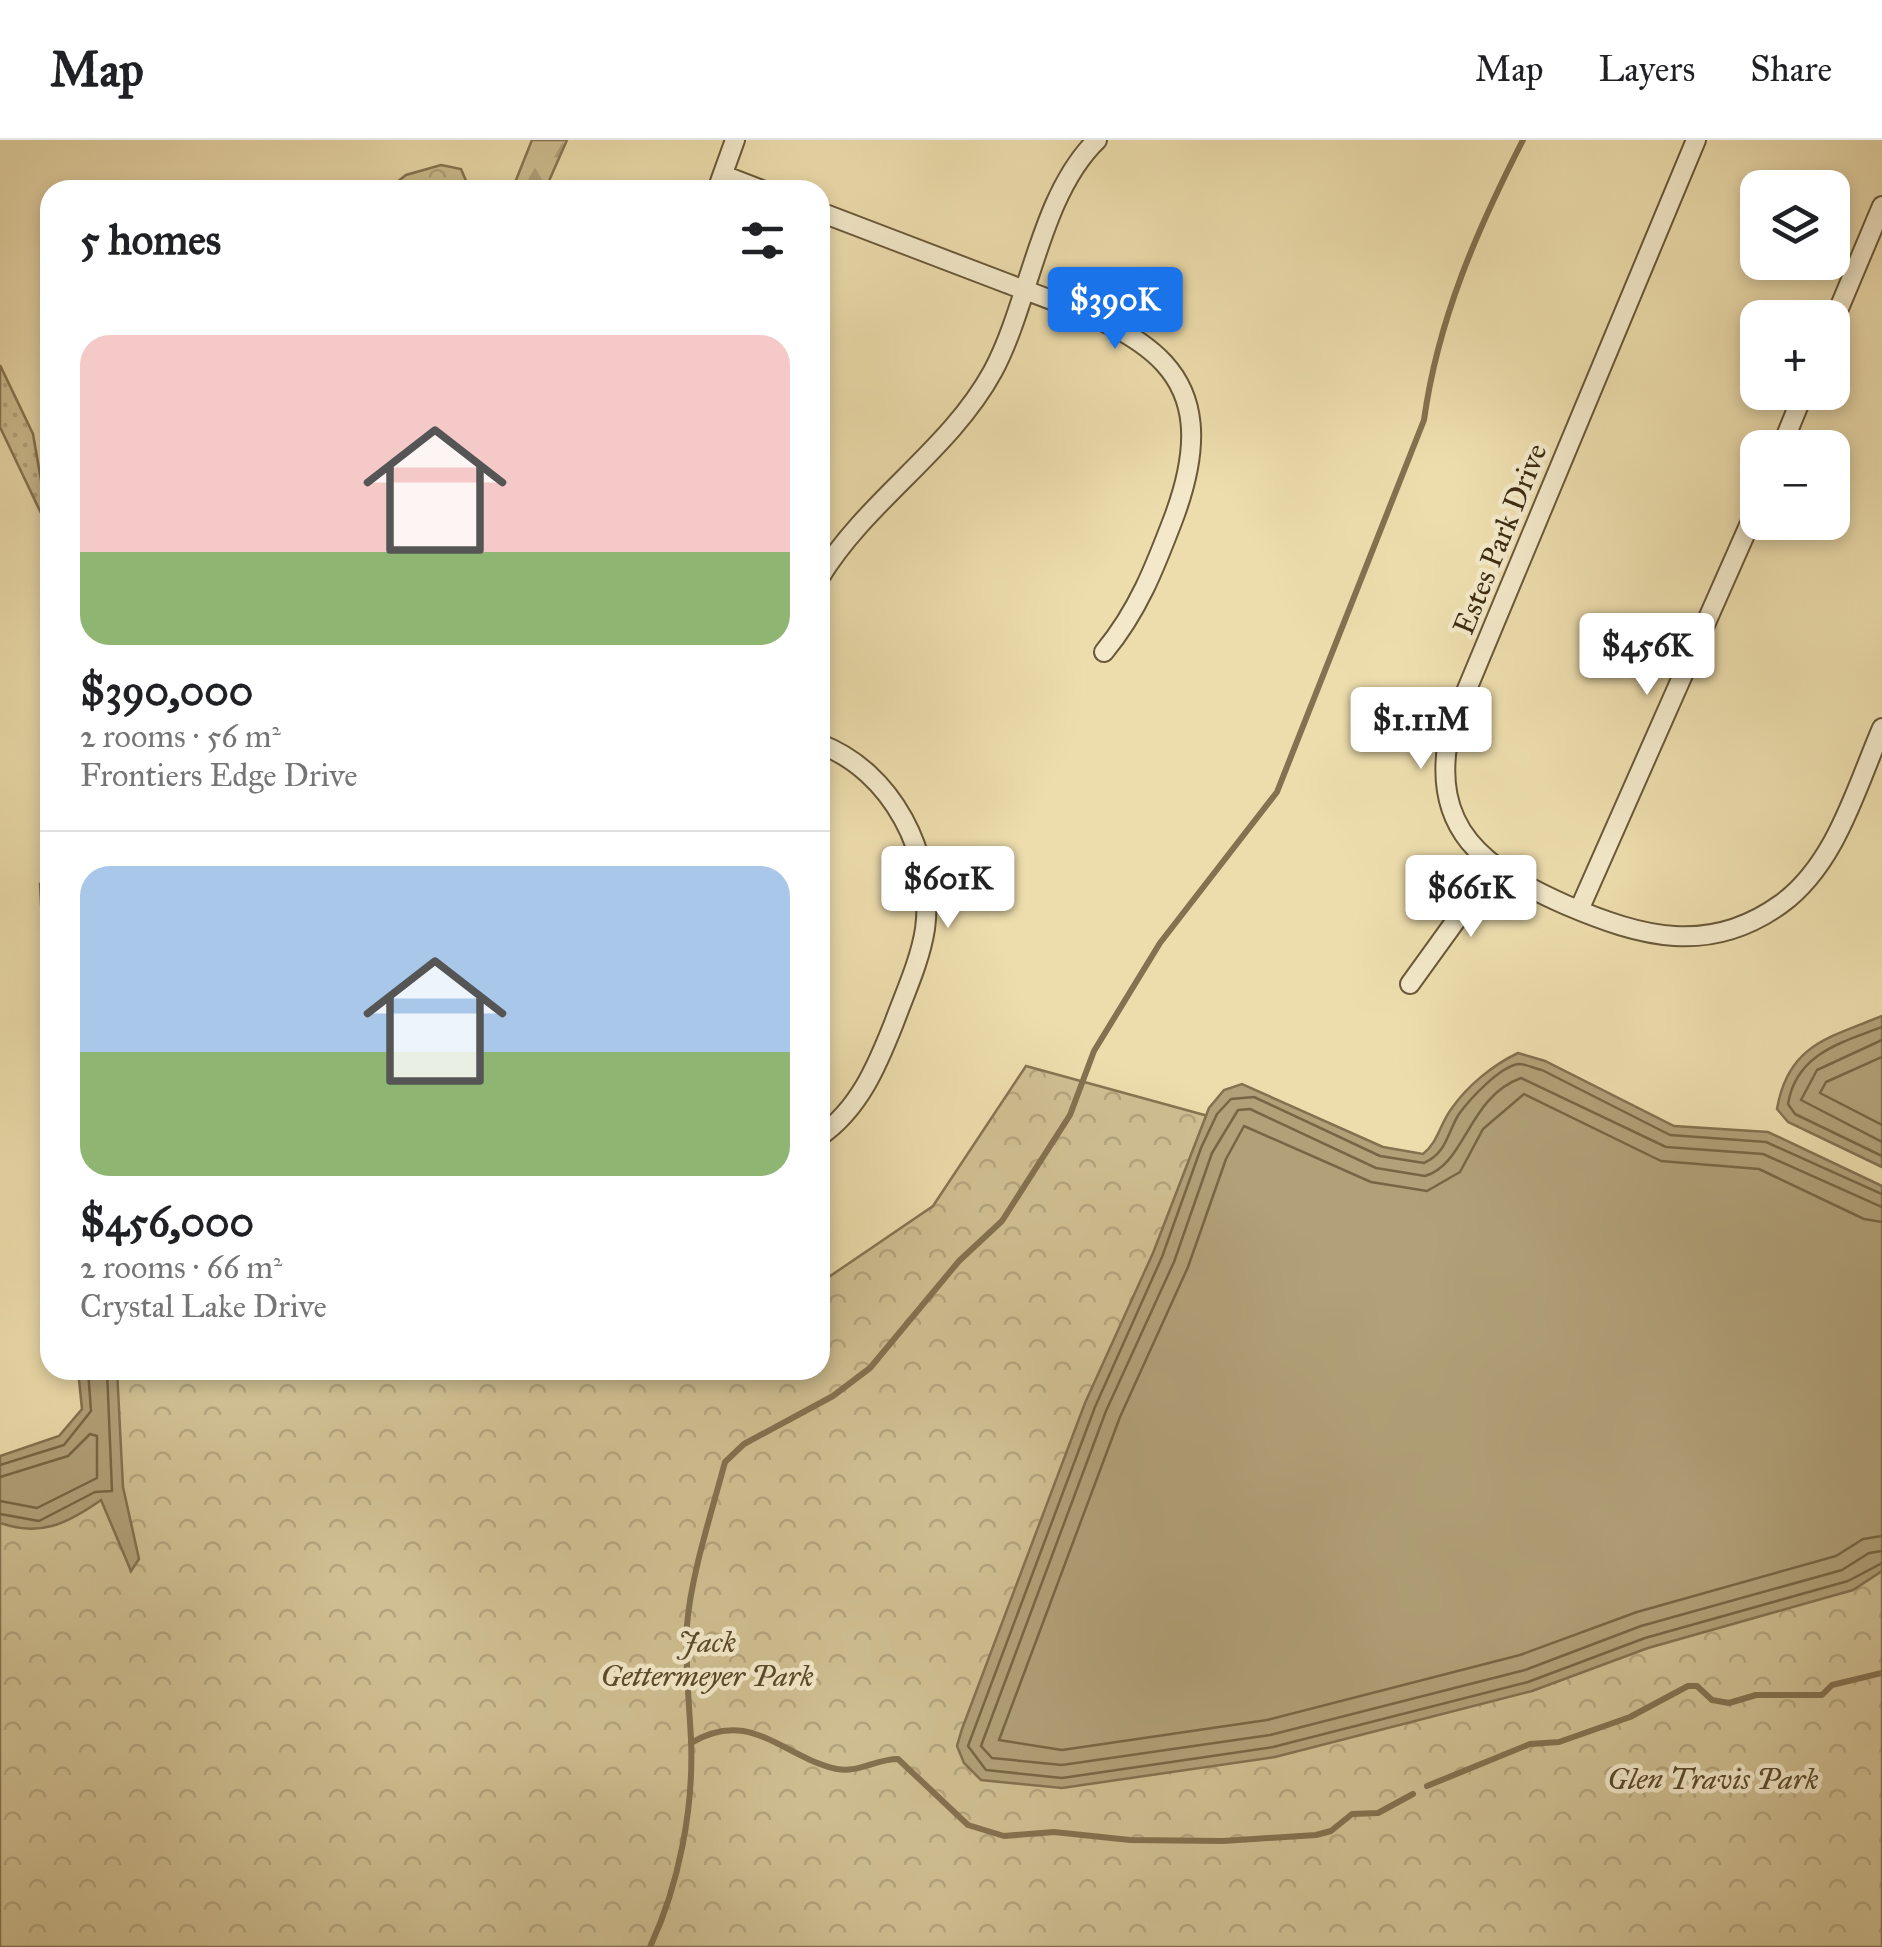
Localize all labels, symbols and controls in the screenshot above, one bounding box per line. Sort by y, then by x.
text: Map [50,40,144,99]
text: Map [1475,48,1543,91]
text: Layers [1598,48,1695,91]
text: Share [1750,48,1832,91]
map controls [1740,170,1850,540]
button: layers [1740,170,1850,280]
icon: filters [735,213,790,268]
text: 5 homes [80,214,221,266]
pin: $390K [1045,267,1185,352]
text: $390K [1070,280,1160,319]
button: + [1740,300,1850,410]
icon: home [345,400,525,580]
button: − [1740,430,1850,540]
street label: Estes Park Drive [1445,438,1555,640]
pin: $456K [1577,613,1717,698]
text: $456K [1601,626,1693,665]
text: $390,000 [80,665,253,717]
pin: $1.11M [1340,687,1502,772]
text: $1.11M [1373,700,1469,739]
text: 2 rooms · 56 m² [80,717,281,756]
text: Frontiers Edge Drive [80,756,358,795]
pin: $601K [878,846,1018,931]
pin: $661K [1401,855,1541,940]
text: $601K [903,859,993,898]
text: $661K [1427,868,1515,907]
icon: home [345,931,525,1111]
text: $456,000 [80,1196,254,1248]
text: 2 rooms · 66 m² [80,1248,282,1287]
text: Crystal Lake Drive [80,1287,327,1326]
park label: Jack Gettermeyer Park [600,1624,814,1694]
park label: Glen Travis Park [1607,1761,1819,1797]

